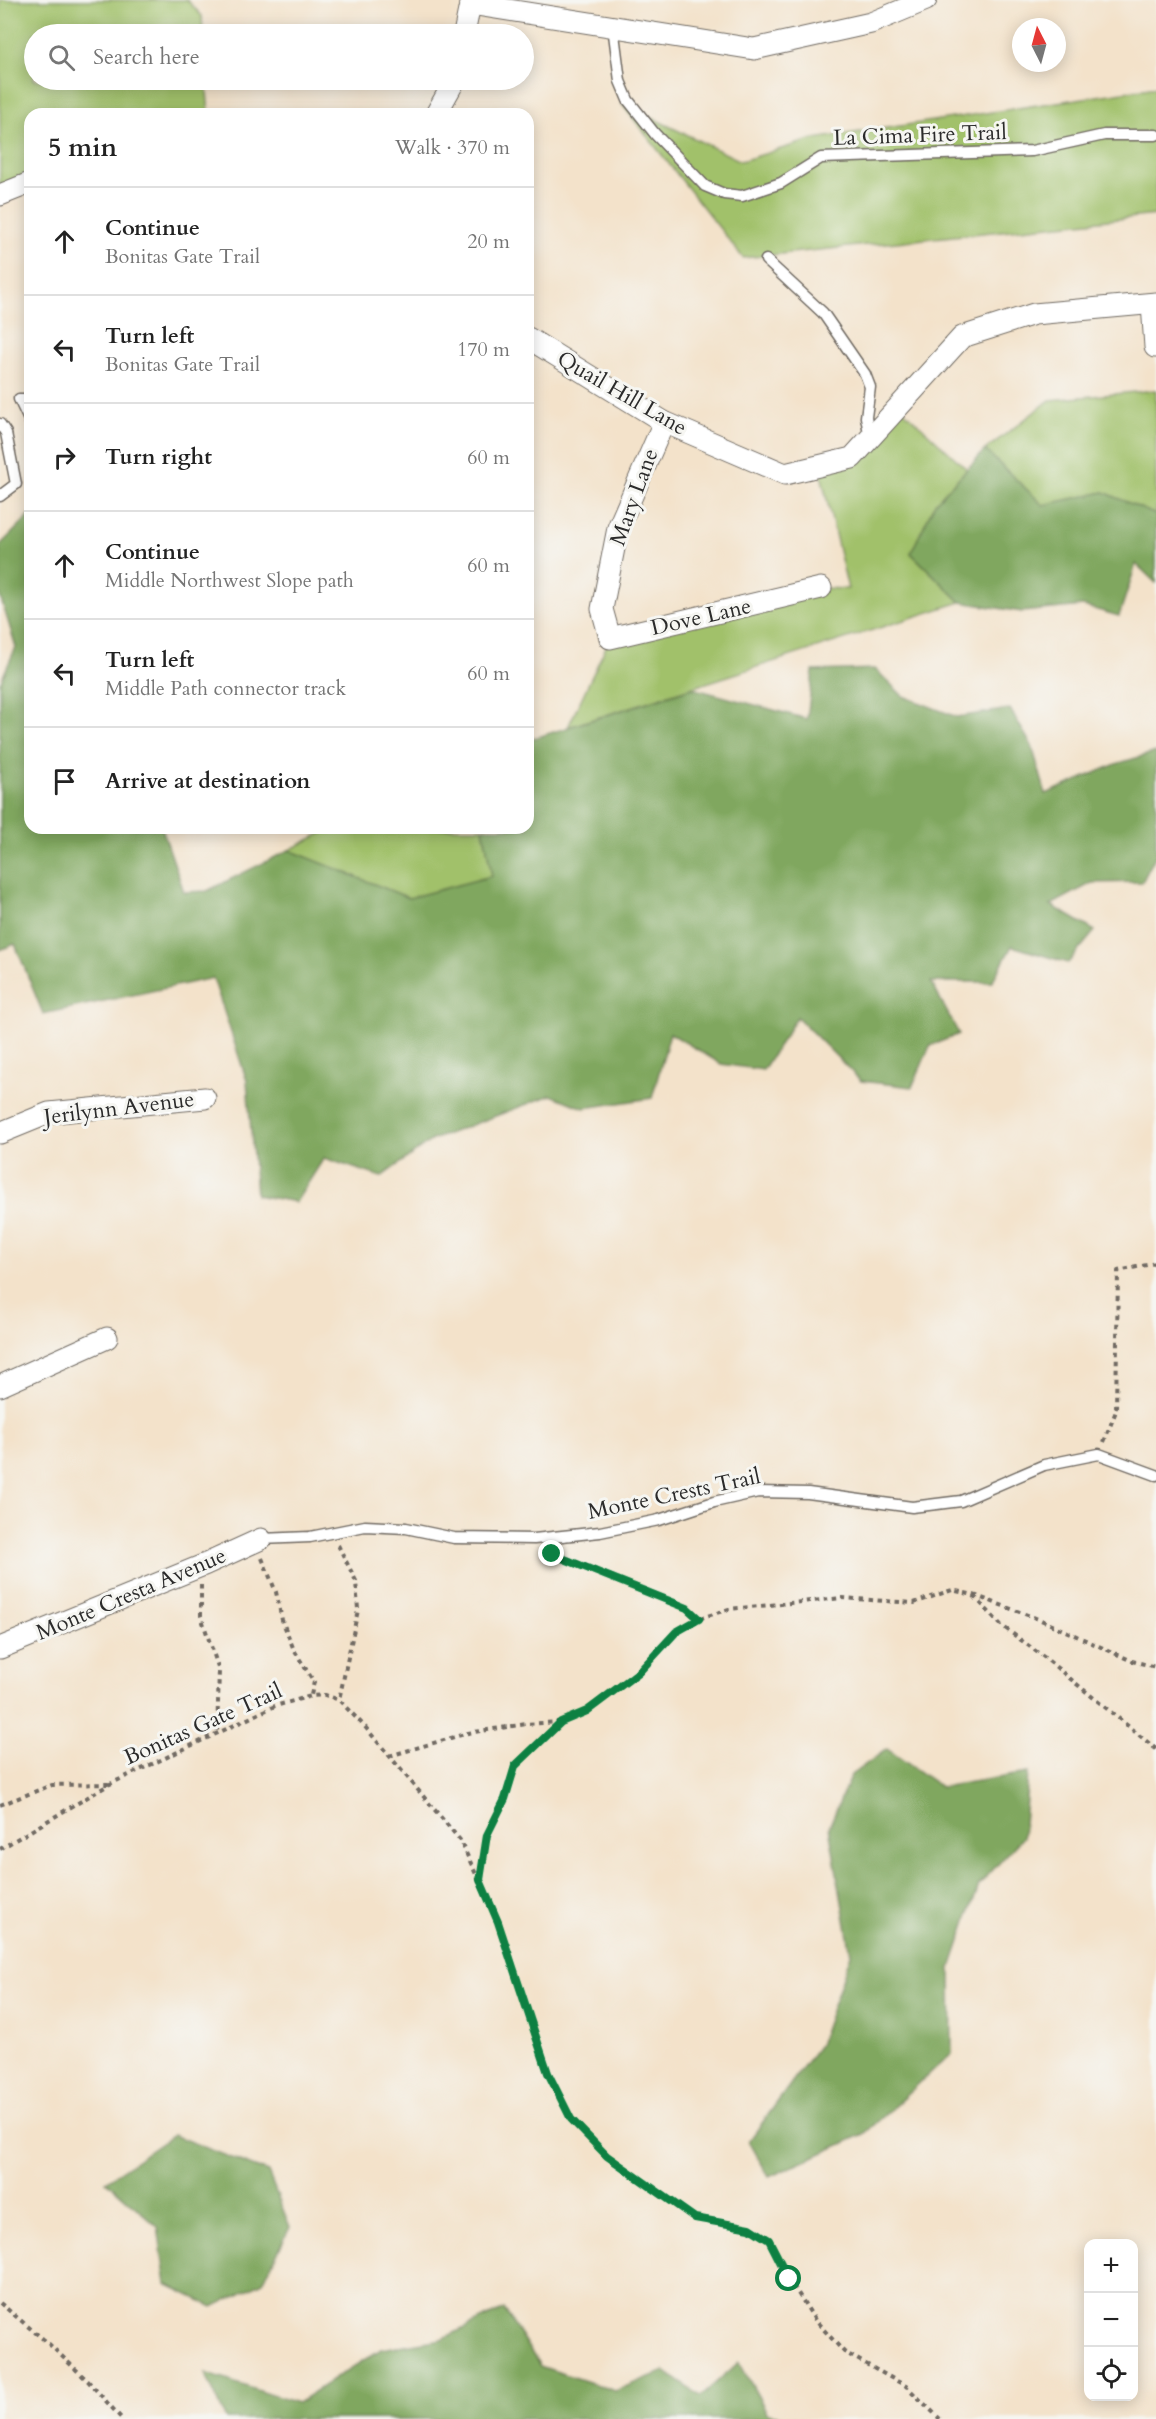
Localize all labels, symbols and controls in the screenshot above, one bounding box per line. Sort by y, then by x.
north arrow [1012,18,1066,72]
search box [24,24,534,90]
icon: search [45,41,78,74]
text: Search here [93,42,200,72]
street label: La Cima Fire Trail [833,117,1008,153]
text: 5 min [48,130,117,165]
text: Walk · 370 m [395,134,510,161]
text: Continue [105,213,200,243]
icon: ahead [48,225,81,258]
text: 20 m [467,228,510,255]
text: Bonitas Gate Trail [105,243,260,270]
text: Turn left [105,321,194,351]
icon: left [48,333,81,366]
text: 170 m [457,336,510,363]
street label: Quail Hill Lane [552,344,692,442]
text: Bonitas Gate Trail [105,351,260,378]
icon: right [48,441,81,474]
text: Turn right [105,442,212,472]
text: 60 m [467,444,510,471]
street label: Mary Lane [603,444,665,550]
text: Continue [105,537,200,567]
icon: ahead [48,549,81,582]
text: 60 m [467,552,510,579]
text: Middle Northwest Slope path [105,567,354,594]
street label: Dove Lane [648,591,754,643]
text: Turn left [105,645,194,675]
icon: left [48,657,81,690]
text: 60 m [467,660,510,687]
text: Middle Path connector track [105,675,346,702]
icon: arrive [48,765,81,798]
text: Arrive at destination [105,766,310,796]
street label: Jerilynn Avenue [39,1084,196,1132]
street label: Monte Crests Trail [585,1461,764,1527]
street label: Monte Cresta Avenue [31,1540,231,1648]
route end [538,1540,564,1566]
street label: Bonitas Gate Trail [119,1675,287,1772]
map controls [1084,2239,1138,2401]
button: + [1084,2239,1138,2293]
route start [775,2265,801,2291]
button: − [1084,2293,1138,2347]
button: locate [1084,2347,1138,2401]

